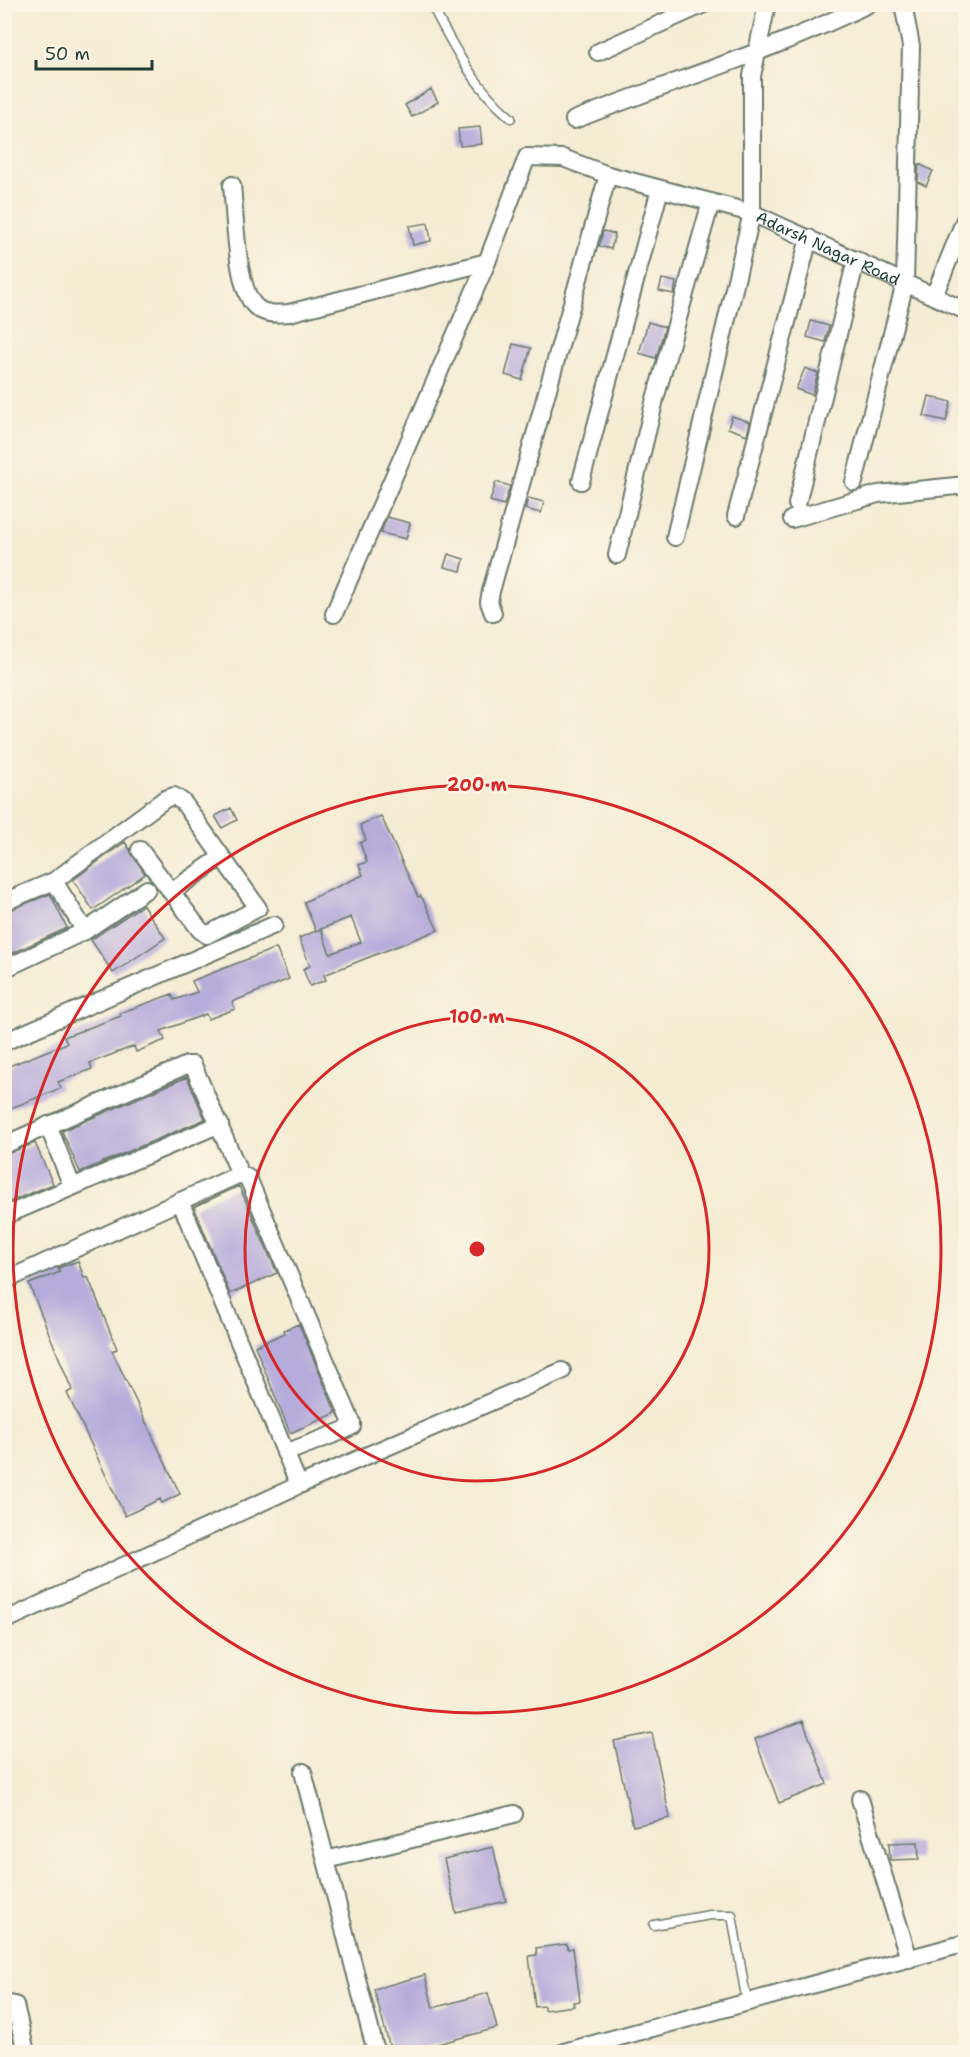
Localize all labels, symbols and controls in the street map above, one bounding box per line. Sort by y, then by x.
scale bar [36,33,152,71]
text: 50 m [45,42,90,66]
street label: Adarsh Nagar Road [753,206,904,290]
text: 200 m [447,773,508,797]
text: 100 m [449,1005,505,1029]
centre of rings [467,1239,487,1259]

